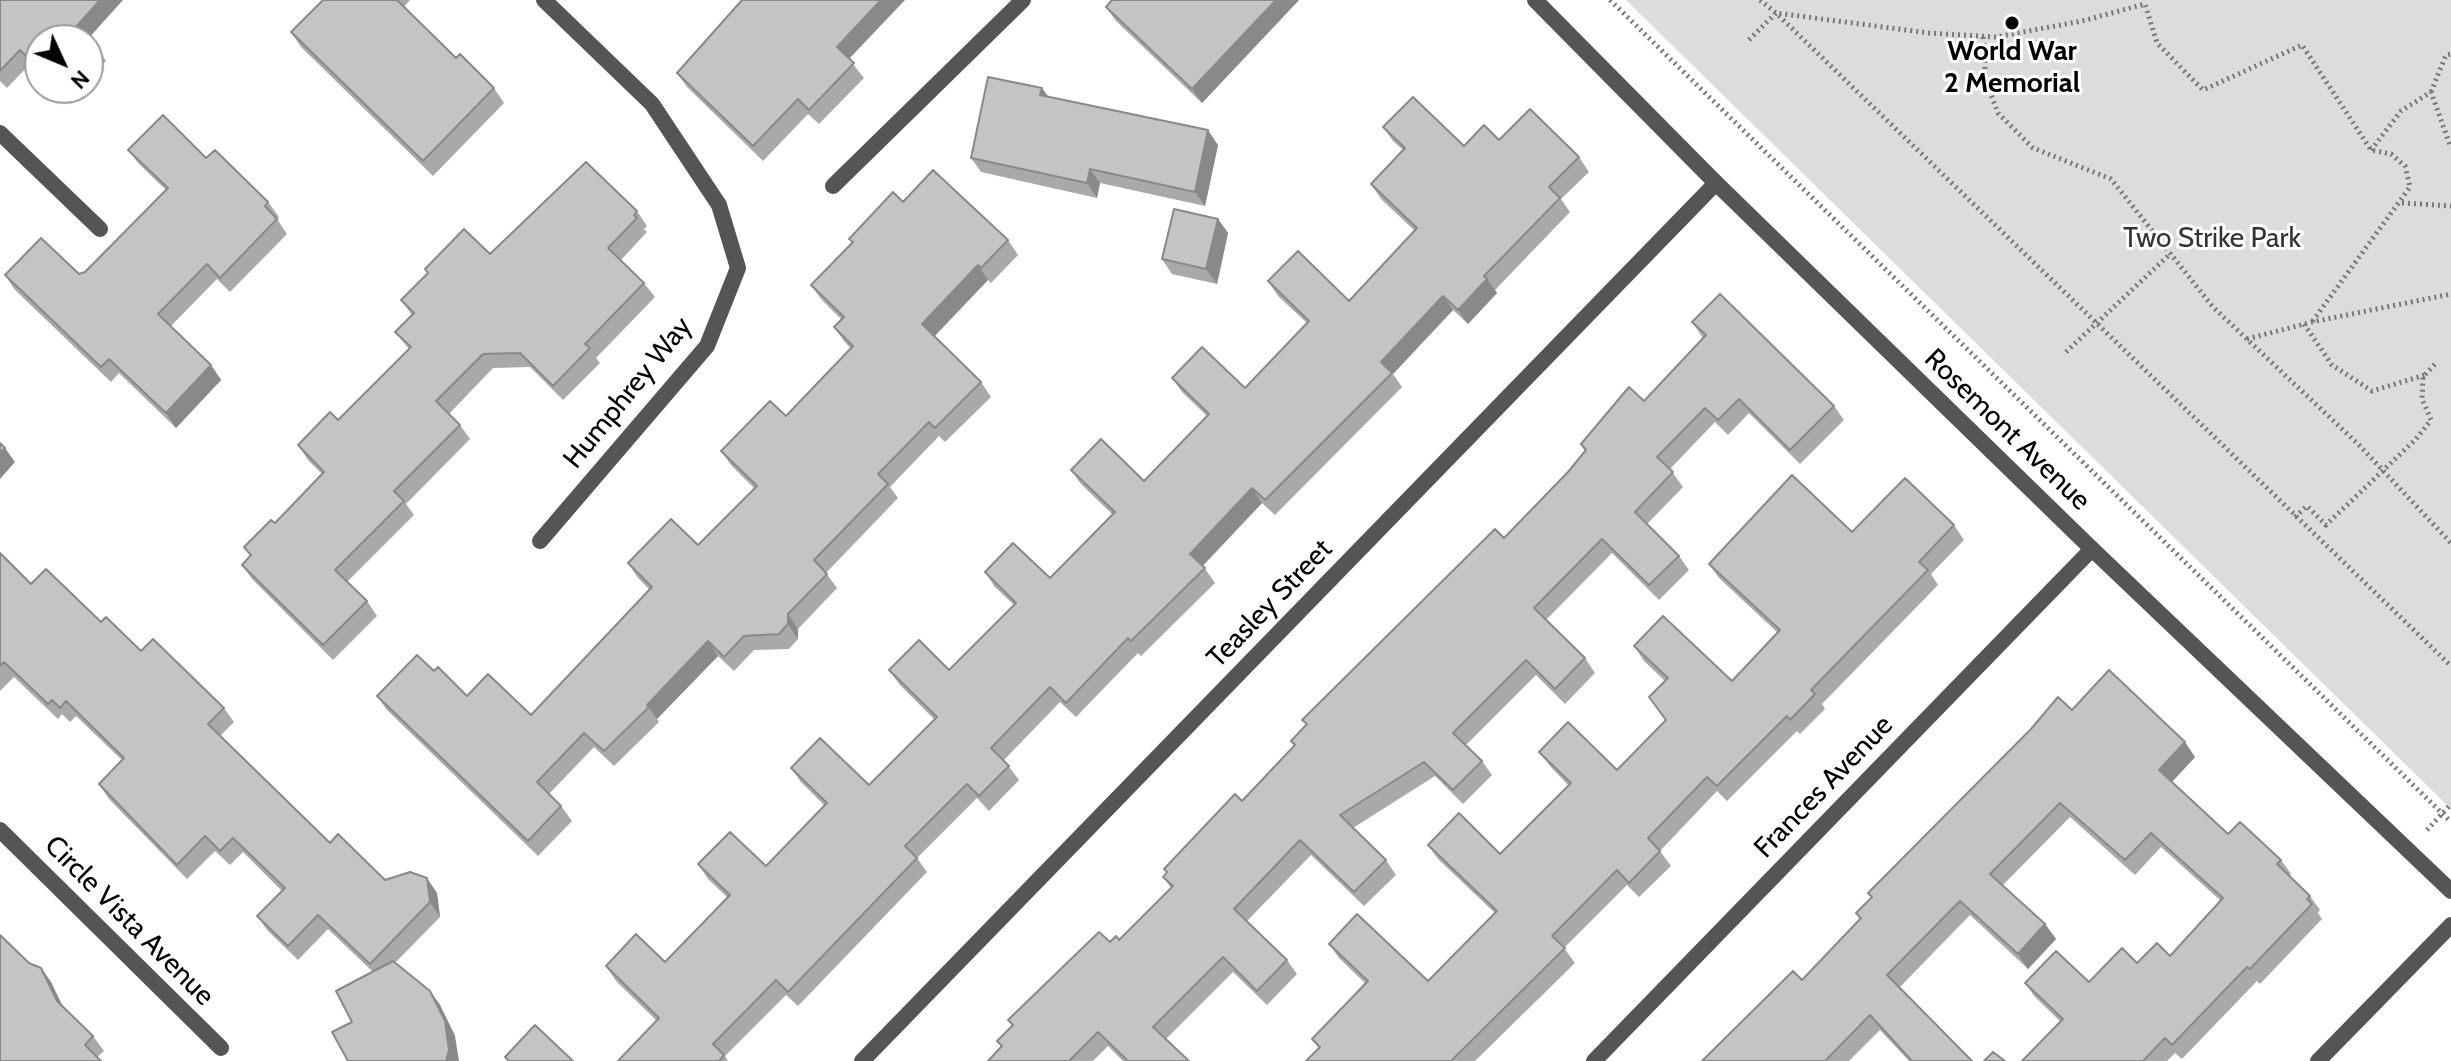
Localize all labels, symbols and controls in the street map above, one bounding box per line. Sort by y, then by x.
marker: World War 2 Memorial [2003,14,2021,32]
north arrow [24,24,104,104]
place label: World War 2 Memorial [1944,35,2080,101]
text: N [65,65,95,95]
park label: Two Strike Park [2123,222,2301,256]
street label: Humphrey Way [557,311,699,475]
street label: Rosemont Avenue [1917,342,2097,518]
street label: Teasley Street [1201,533,1339,675]
street label: Frances Avenue [1748,709,1900,865]
street label: Circle Vista Avenue [37,829,221,1013]

